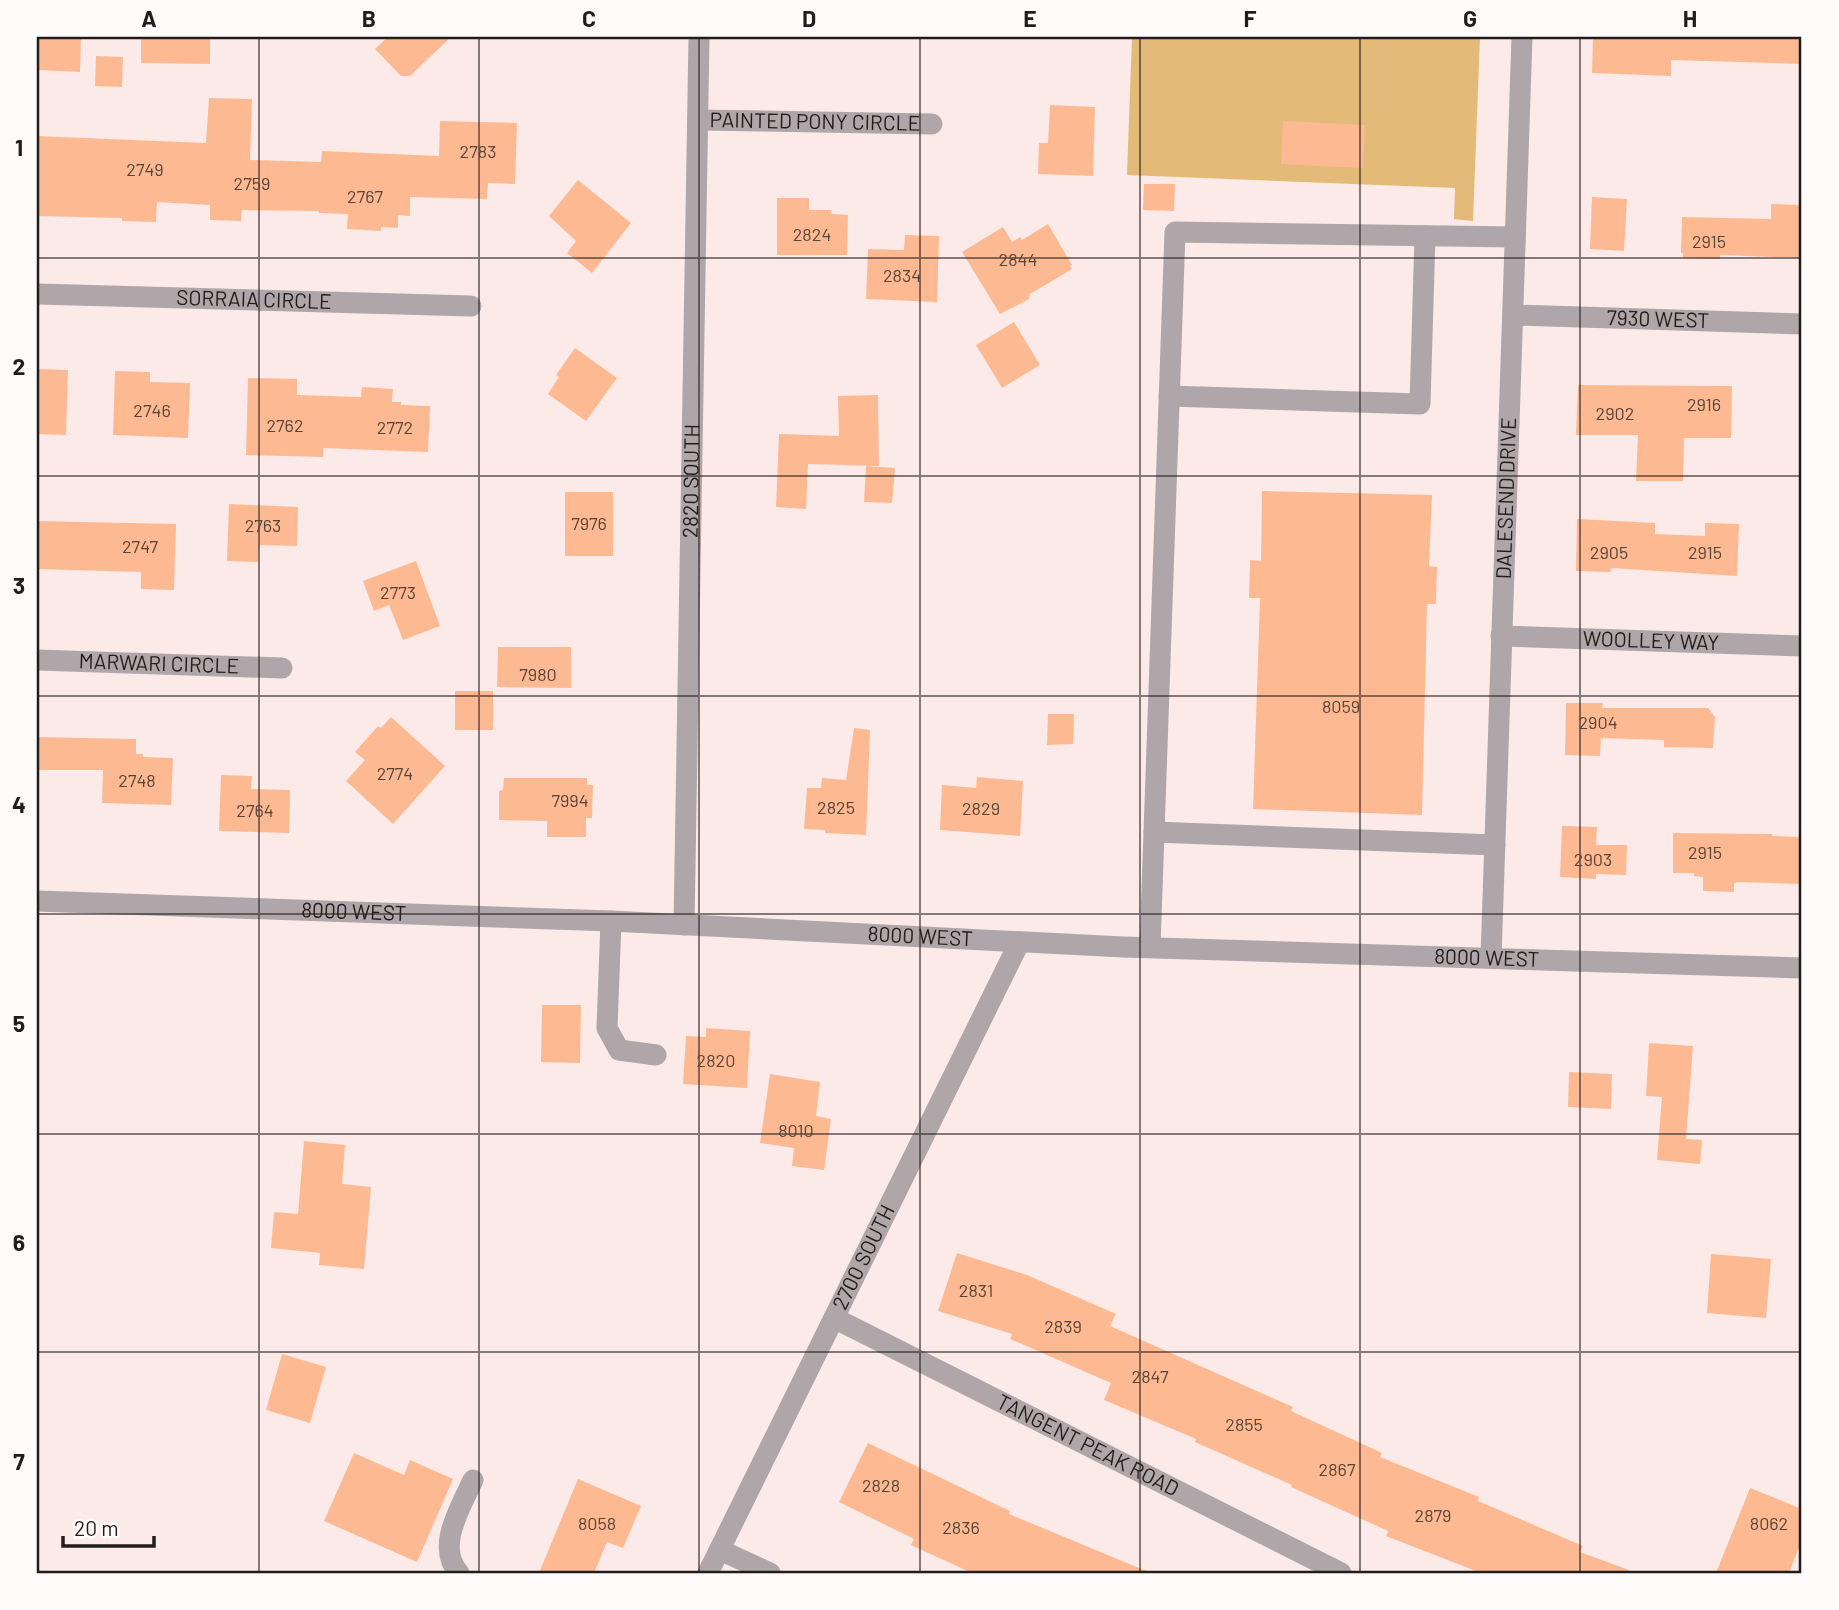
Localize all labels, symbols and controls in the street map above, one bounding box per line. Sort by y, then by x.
text: A [141,4,157,32]
text: B [362,4,376,32]
text: C [582,4,596,32]
text: D [802,4,816,32]
text: E [1023,4,1037,32]
text: F [1244,4,1257,32]
text: G [1463,4,1477,32]
text: H [1683,4,1697,32]
street label: PAINTED PONY CIRCLE [710,106,920,135]
text: 1 [15,133,23,161]
house number: 2783 [460,140,496,162]
house number: 2749 [126,158,164,180]
house number: 2759 [234,172,270,194]
house number: 2767 [347,185,383,207]
house number: 2824 [793,223,831,245]
house number: 2915 [1692,230,1726,252]
house number: 2844 [999,248,1037,270]
house number: 2834 [883,264,921,286]
street label: SORRAIA CIRCLE [176,284,332,313]
street label: 7930 WEST [1606,304,1710,332]
text: 2 [13,352,25,380]
house number: 2916 [1687,393,1721,415]
house number: 2746 [133,399,171,421]
house number: 2902 [1596,402,1634,424]
house number: 2762 [266,414,304,436]
house number: 2772 [377,416,413,438]
street label: DALESEND DRIVE [1490,417,1520,580]
street label: 2820 SOUTH [677,424,703,538]
house number: 7976 [571,512,607,534]
house number: 2763 [245,514,281,536]
house number: 2747 [122,535,159,557]
house number: 2905 [1590,541,1628,563]
house number: 2915 [1688,541,1722,563]
text: 3 [13,571,25,599]
house number: 2773 [380,581,416,603]
street label: WOOLLEY WAY [1582,625,1720,654]
street label: MARWARI CIRCLE [78,647,240,678]
house number: 7980 [519,663,557,685]
house number: 8059 [1322,695,1360,717]
house number: 2904 [1578,711,1618,733]
house number: 2774 [377,762,413,784]
house number: 2748 [118,769,156,791]
house number: 7994 [551,789,589,811]
text: 4 [12,790,26,818]
house number: 2825 [817,796,855,818]
house number: 2829 [962,797,1000,819]
house number: 2764 [236,799,274,821]
house number: 2915 [1688,841,1722,863]
house number: 2903 [1574,848,1612,870]
street label: 8000 WEST [301,896,407,925]
street label: 8000 WEST [867,920,974,950]
street label: 8000 WEST [1434,943,1540,971]
text: 5 [13,1009,25,1037]
house number: 2820 [697,1049,735,1071]
house number: 8010 [778,1119,814,1141]
street label: 2700 SOUTH [826,1200,899,1313]
text: 6 [13,1228,25,1256]
house number: 2831 [959,1279,993,1301]
house number: 2839 [1044,1315,1082,1337]
house number: 2847 [1132,1365,1169,1387]
street label: TANGENT PEAK ROAD [993,1388,1183,1500]
house number: 2855 [1225,1413,1263,1435]
text: 7 [13,1447,25,1475]
house number: 2867 [1319,1458,1356,1480]
house number: 2828 [862,1474,900,1496]
house number: 2879 [1415,1504,1451,1526]
scale bar [63,1505,154,1549]
house number: 8058 [578,1512,616,1534]
house number: 8062 [1750,1512,1788,1534]
text: 20 m [74,1515,119,1540]
house number: 2836 [942,1516,980,1538]

